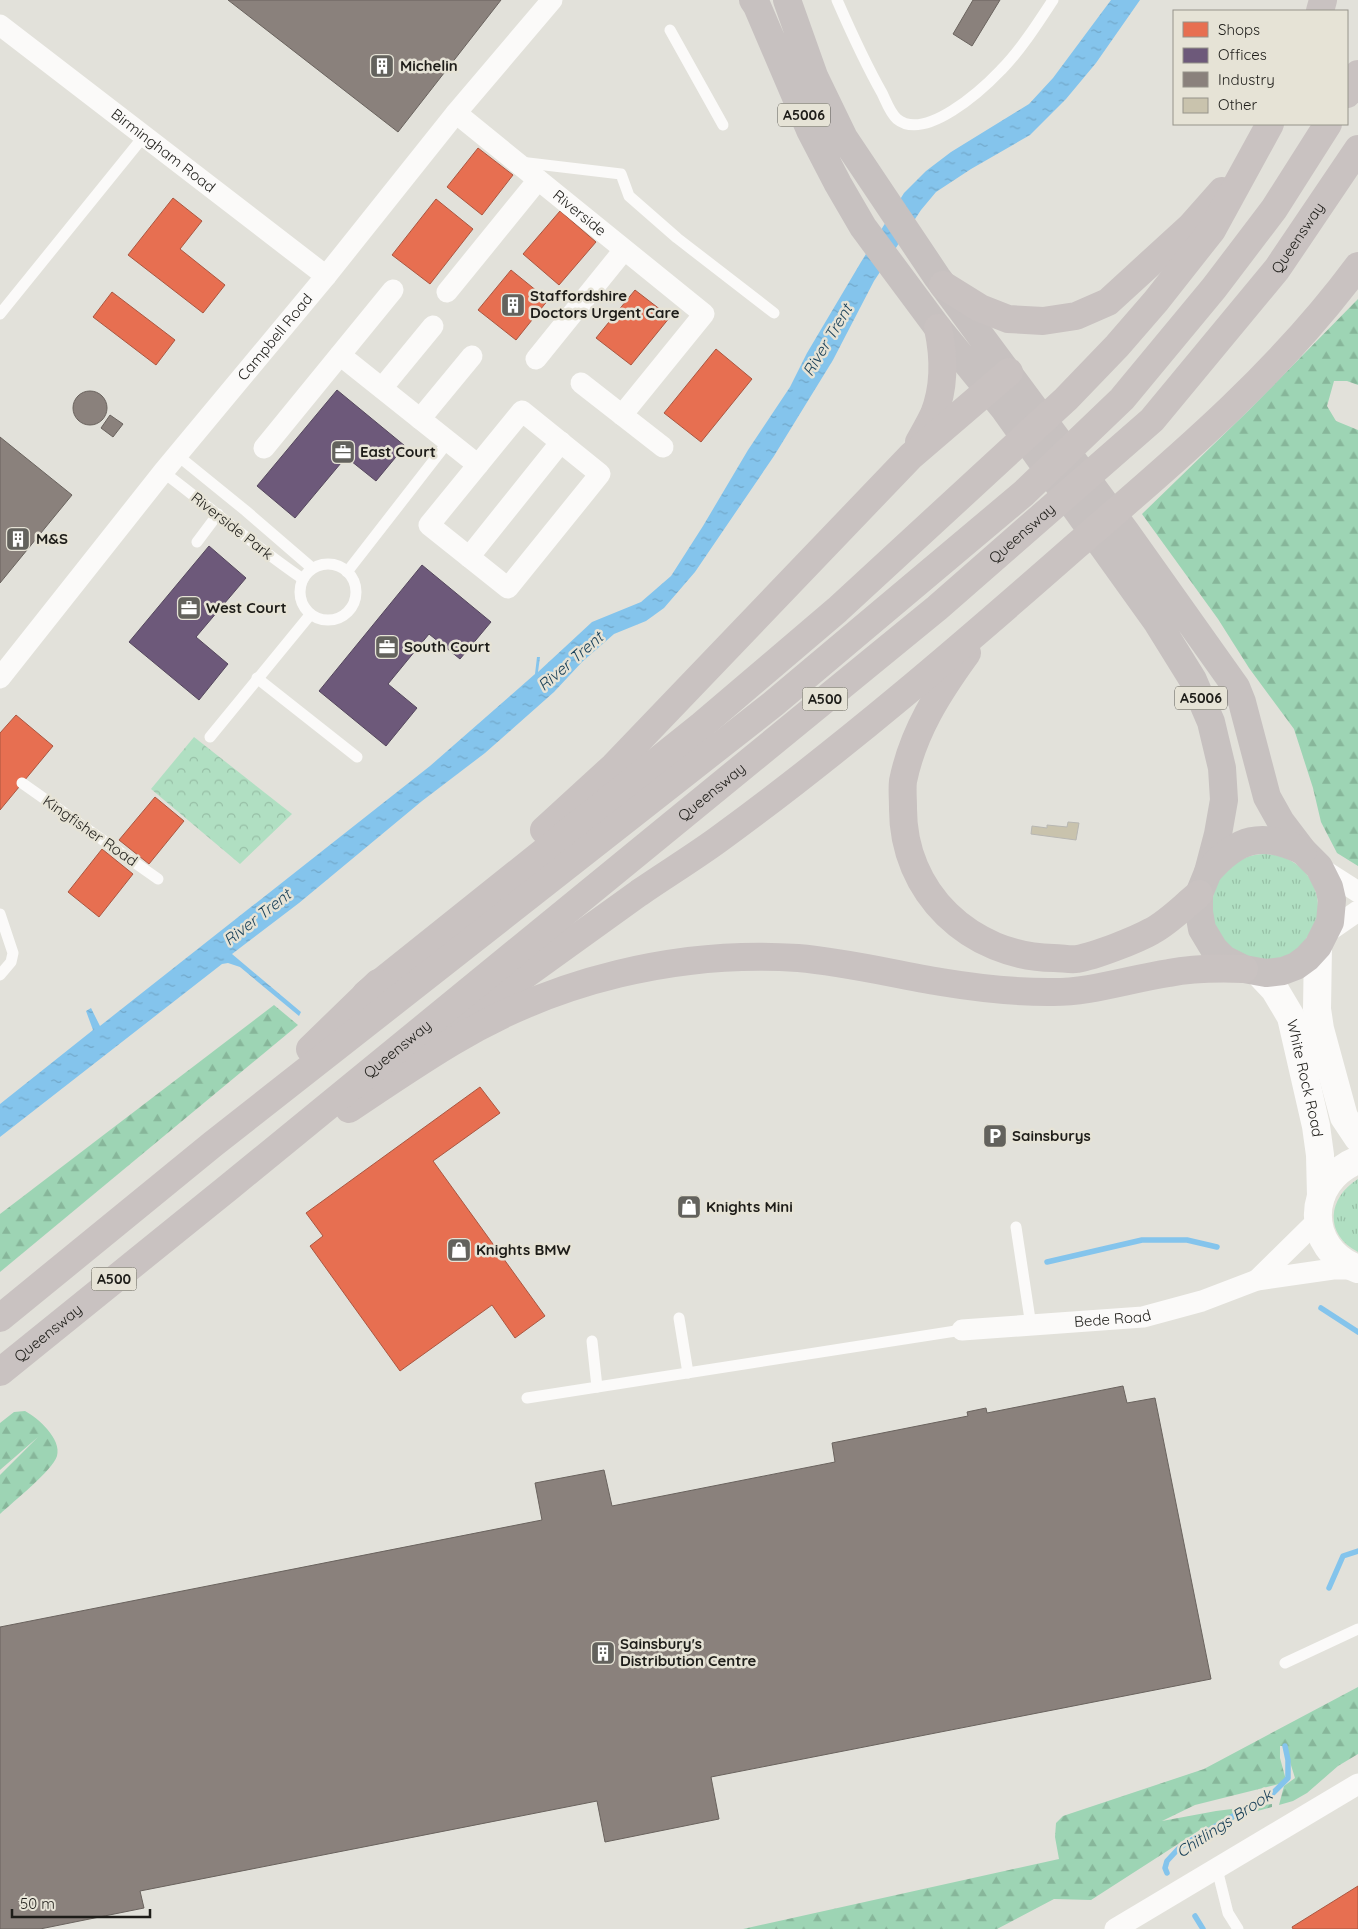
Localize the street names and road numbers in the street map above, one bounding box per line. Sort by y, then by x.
street label: Birmingham Road [108,104,219,196]
road number: A5006 [778,104,830,126]
street label: Riverside [549,185,610,240]
street label: Queensway [1267,199,1328,277]
street label: Campbell Road [233,289,316,384]
street label: Riverside Park [187,488,277,564]
street label: Queensway [985,499,1059,567]
road number: A5006 [1175,686,1227,710]
road number: A500 [802,688,848,711]
street label: Queensway [674,759,749,825]
street label: Kingfisher Road [39,791,141,870]
street label: Queensway [359,1016,435,1082]
street label: White Rock Road [1283,1018,1327,1138]
road number: A500 [92,1268,136,1290]
street label: Queensway [10,1300,86,1366]
street label: Bede Road [1073,1305,1153,1331]

